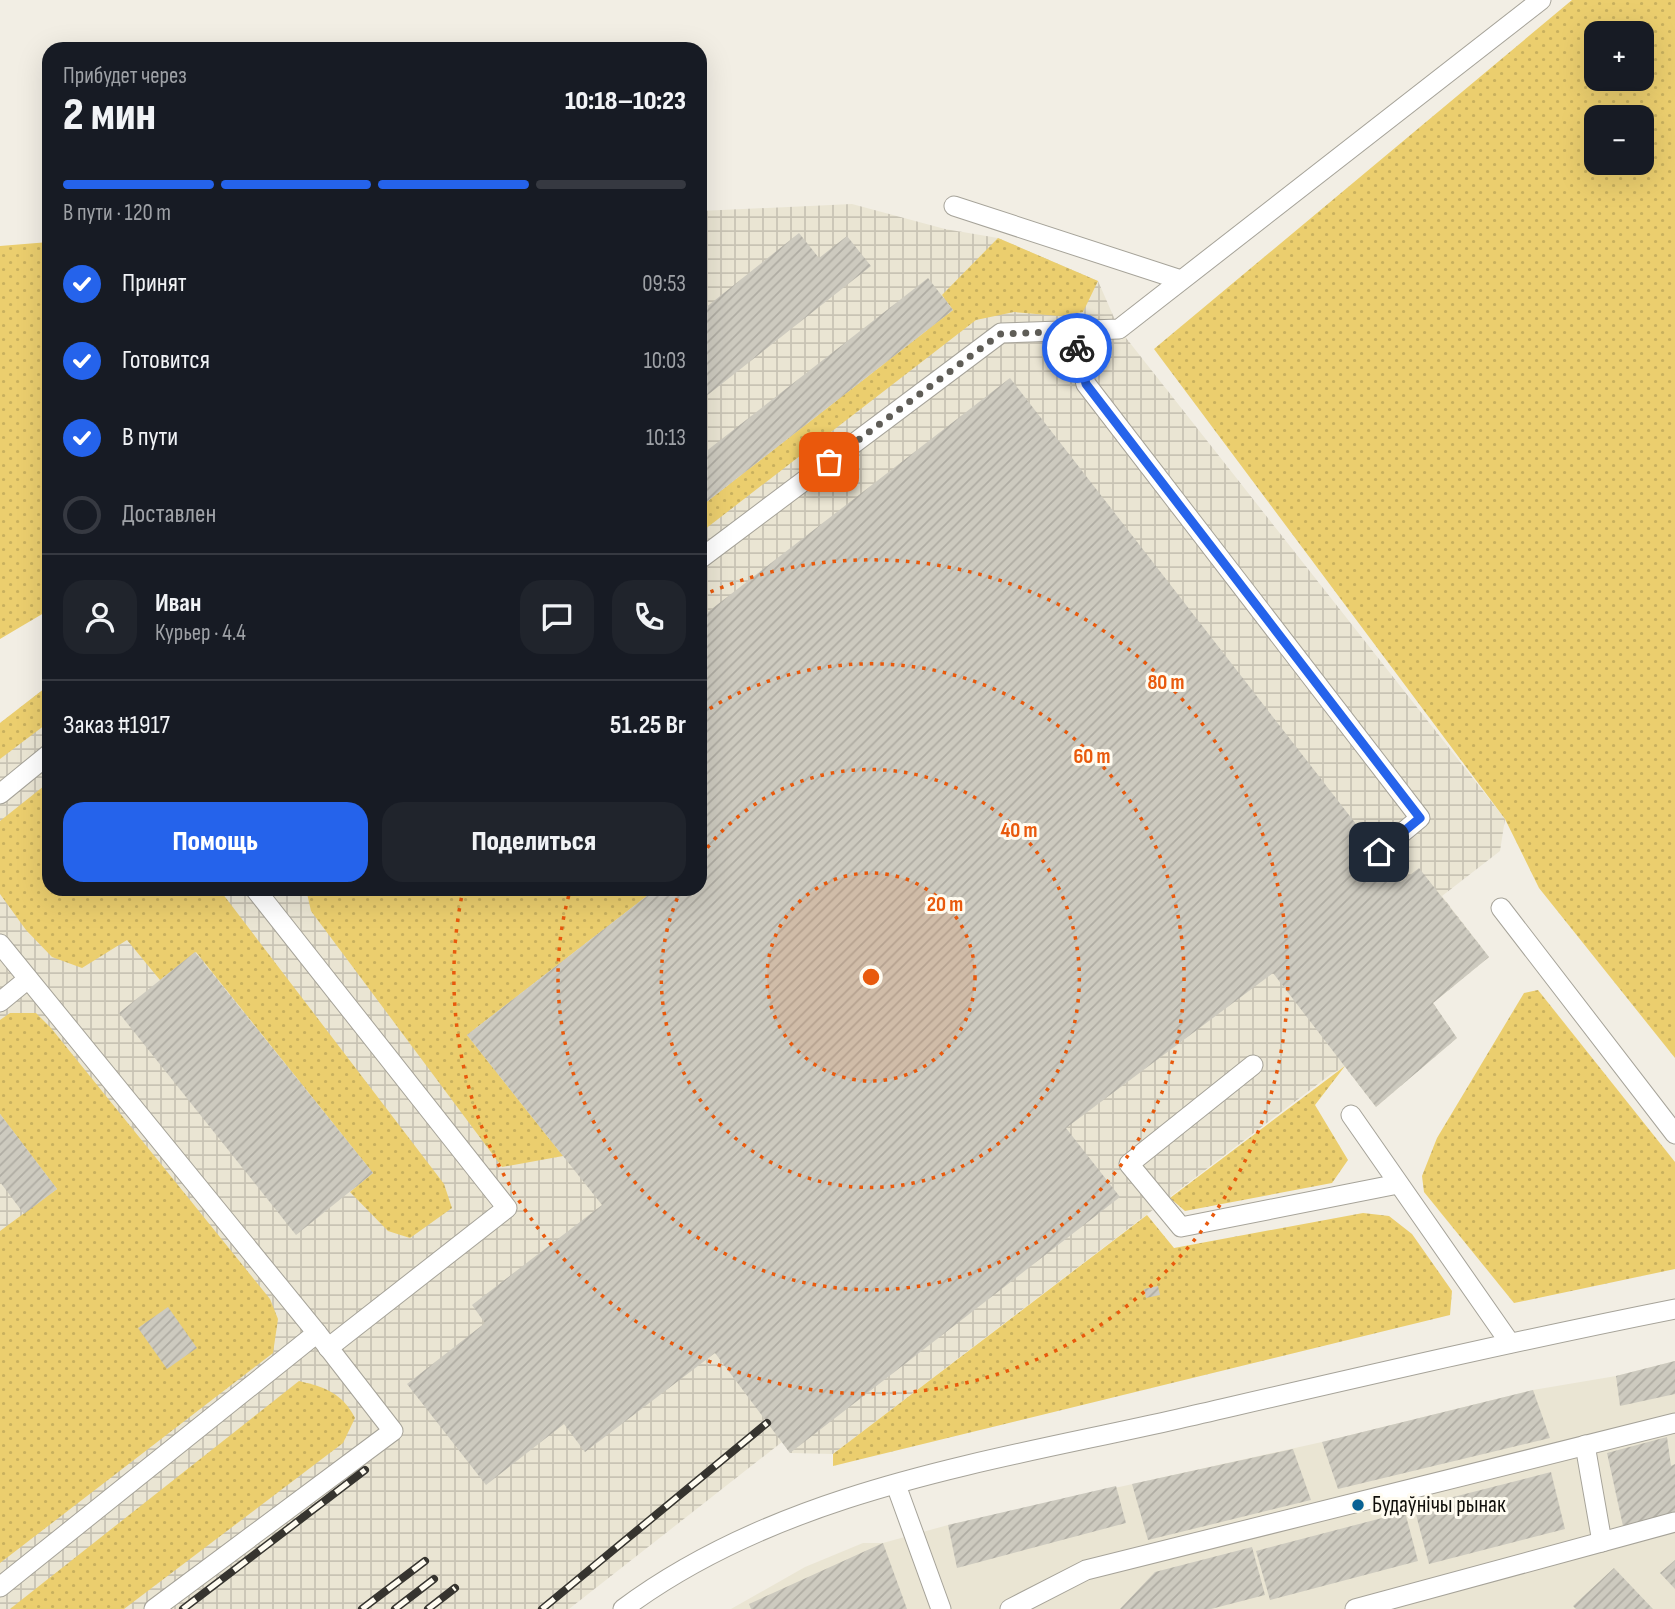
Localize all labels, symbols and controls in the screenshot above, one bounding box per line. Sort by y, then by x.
map controls [1584,21,1654,175]
button: + [1584,21,1654,91]
text: Прибудет через [63,62,187,90]
text: 10:18–10:23 [565,86,686,117]
text: 2 мин [63,88,156,143]
button: − [1584,105,1654,175]
text: В пути · 120 m [63,199,171,227]
icon: check [63,265,101,303]
text: Принят [122,268,187,299]
text: 09:53 [642,270,686,298]
courier [1042,313,1112,383]
icon: bike [1058,329,1096,367]
icon: check [63,342,101,380]
text: Готовится [122,345,210,376]
text: 10:03 [644,347,686,375]
icon: check [63,419,101,457]
text: В пути [122,422,178,453]
text: 10:13 [646,424,686,452]
pin [799,432,859,492]
icon: bag [810,443,848,481]
text: Доставлен [122,499,216,530]
button: person [63,580,137,654]
button: chat [520,580,594,654]
button: phone [612,580,686,654]
text: Иван [155,588,201,619]
text: Курьер · 4.4 [155,619,246,647]
text: 80 m [1147,670,1185,695]
text: Заказ #1917 [63,710,170,741]
text: 51.25 Br [610,710,686,741]
text: 60 m [1073,744,1111,769]
button: Помощь [63,802,368,882]
button: Поделиться [382,802,686,882]
text: 40 m [1001,818,1037,843]
pin [1349,822,1409,882]
icon: home [1360,833,1398,871]
text: 20 m [927,892,963,917]
centre of rings [859,965,883,989]
place label: Будаўнічы рынак [1372,1491,1506,1519]
marker: Будаўнічы рынак [1350,1497,1366,1513]

